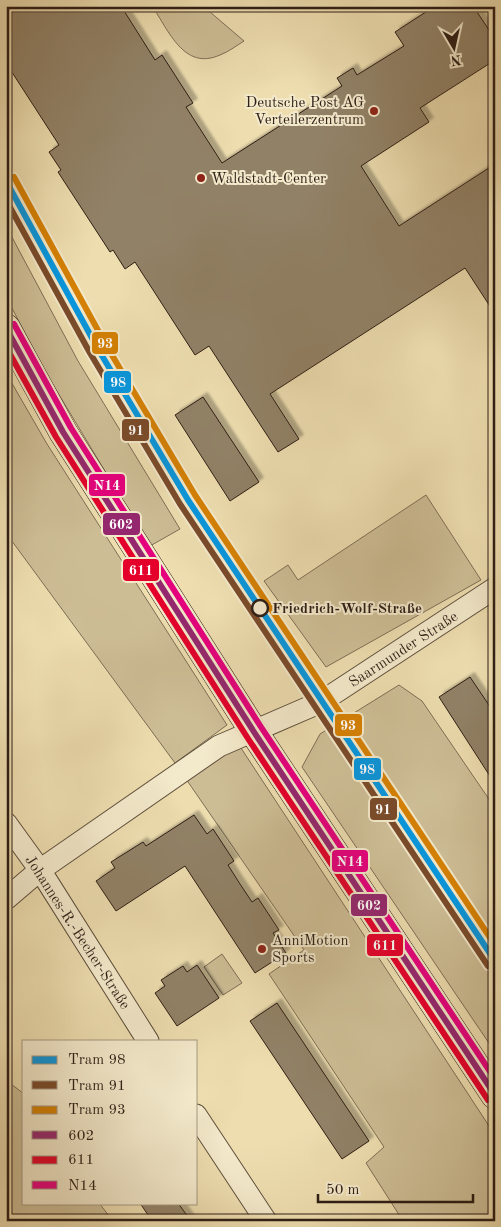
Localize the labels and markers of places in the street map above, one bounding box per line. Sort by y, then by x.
place label: Deutsche Post AG Verteilerzentrum [245,96,364,128]
marker: Deutsche Post AG Verteilerzentrum [368,105,380,117]
marker: Waldstadt-Center [195,172,207,184]
place label: Waldstadt-Center [211,172,326,187]
marker: Friedrich-Wolf-Straße [251,599,269,617]
place label: Friedrich-Wolf-Straße [272,602,422,617]
place label: AnniMotion Sports [272,934,349,966]
marker: AnniMotion Sports [256,943,268,955]

